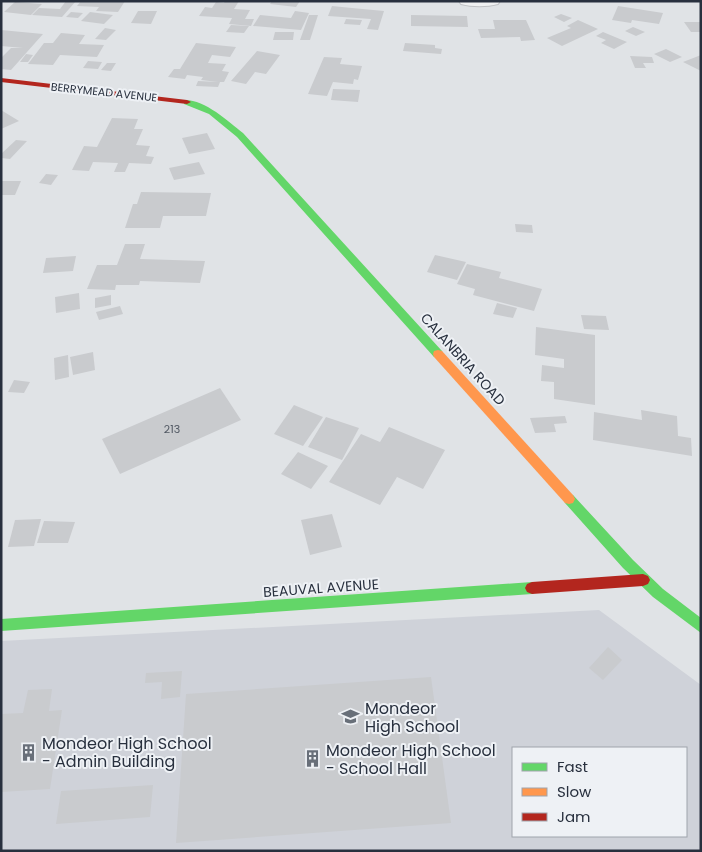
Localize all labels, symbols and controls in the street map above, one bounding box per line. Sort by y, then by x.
street label: BERRYMEAD AVENUE [50,78,158,106]
street label: CALANBRIA ROAD [416,308,510,410]
house number: 213 [164,421,180,437]
street label: BEAUVAL AVENUE [262,574,380,602]
place label: Mondeor High School [365,697,459,738]
school or university icon: Mondeor High School [341,707,361,727]
place label: Mondeor High School - Admin Building [42,732,212,773]
place label: Mondeor High School - School Hall [326,739,496,780]
building icon: Mondeor High School - Admin Building [18,742,38,762]
legend [512,747,687,837]
building icon: Mondeor High School - School Hall [302,749,322,769]
text: Fast [557,756,588,777]
text: Slow [557,781,592,802]
text: Jam [557,806,591,827]

